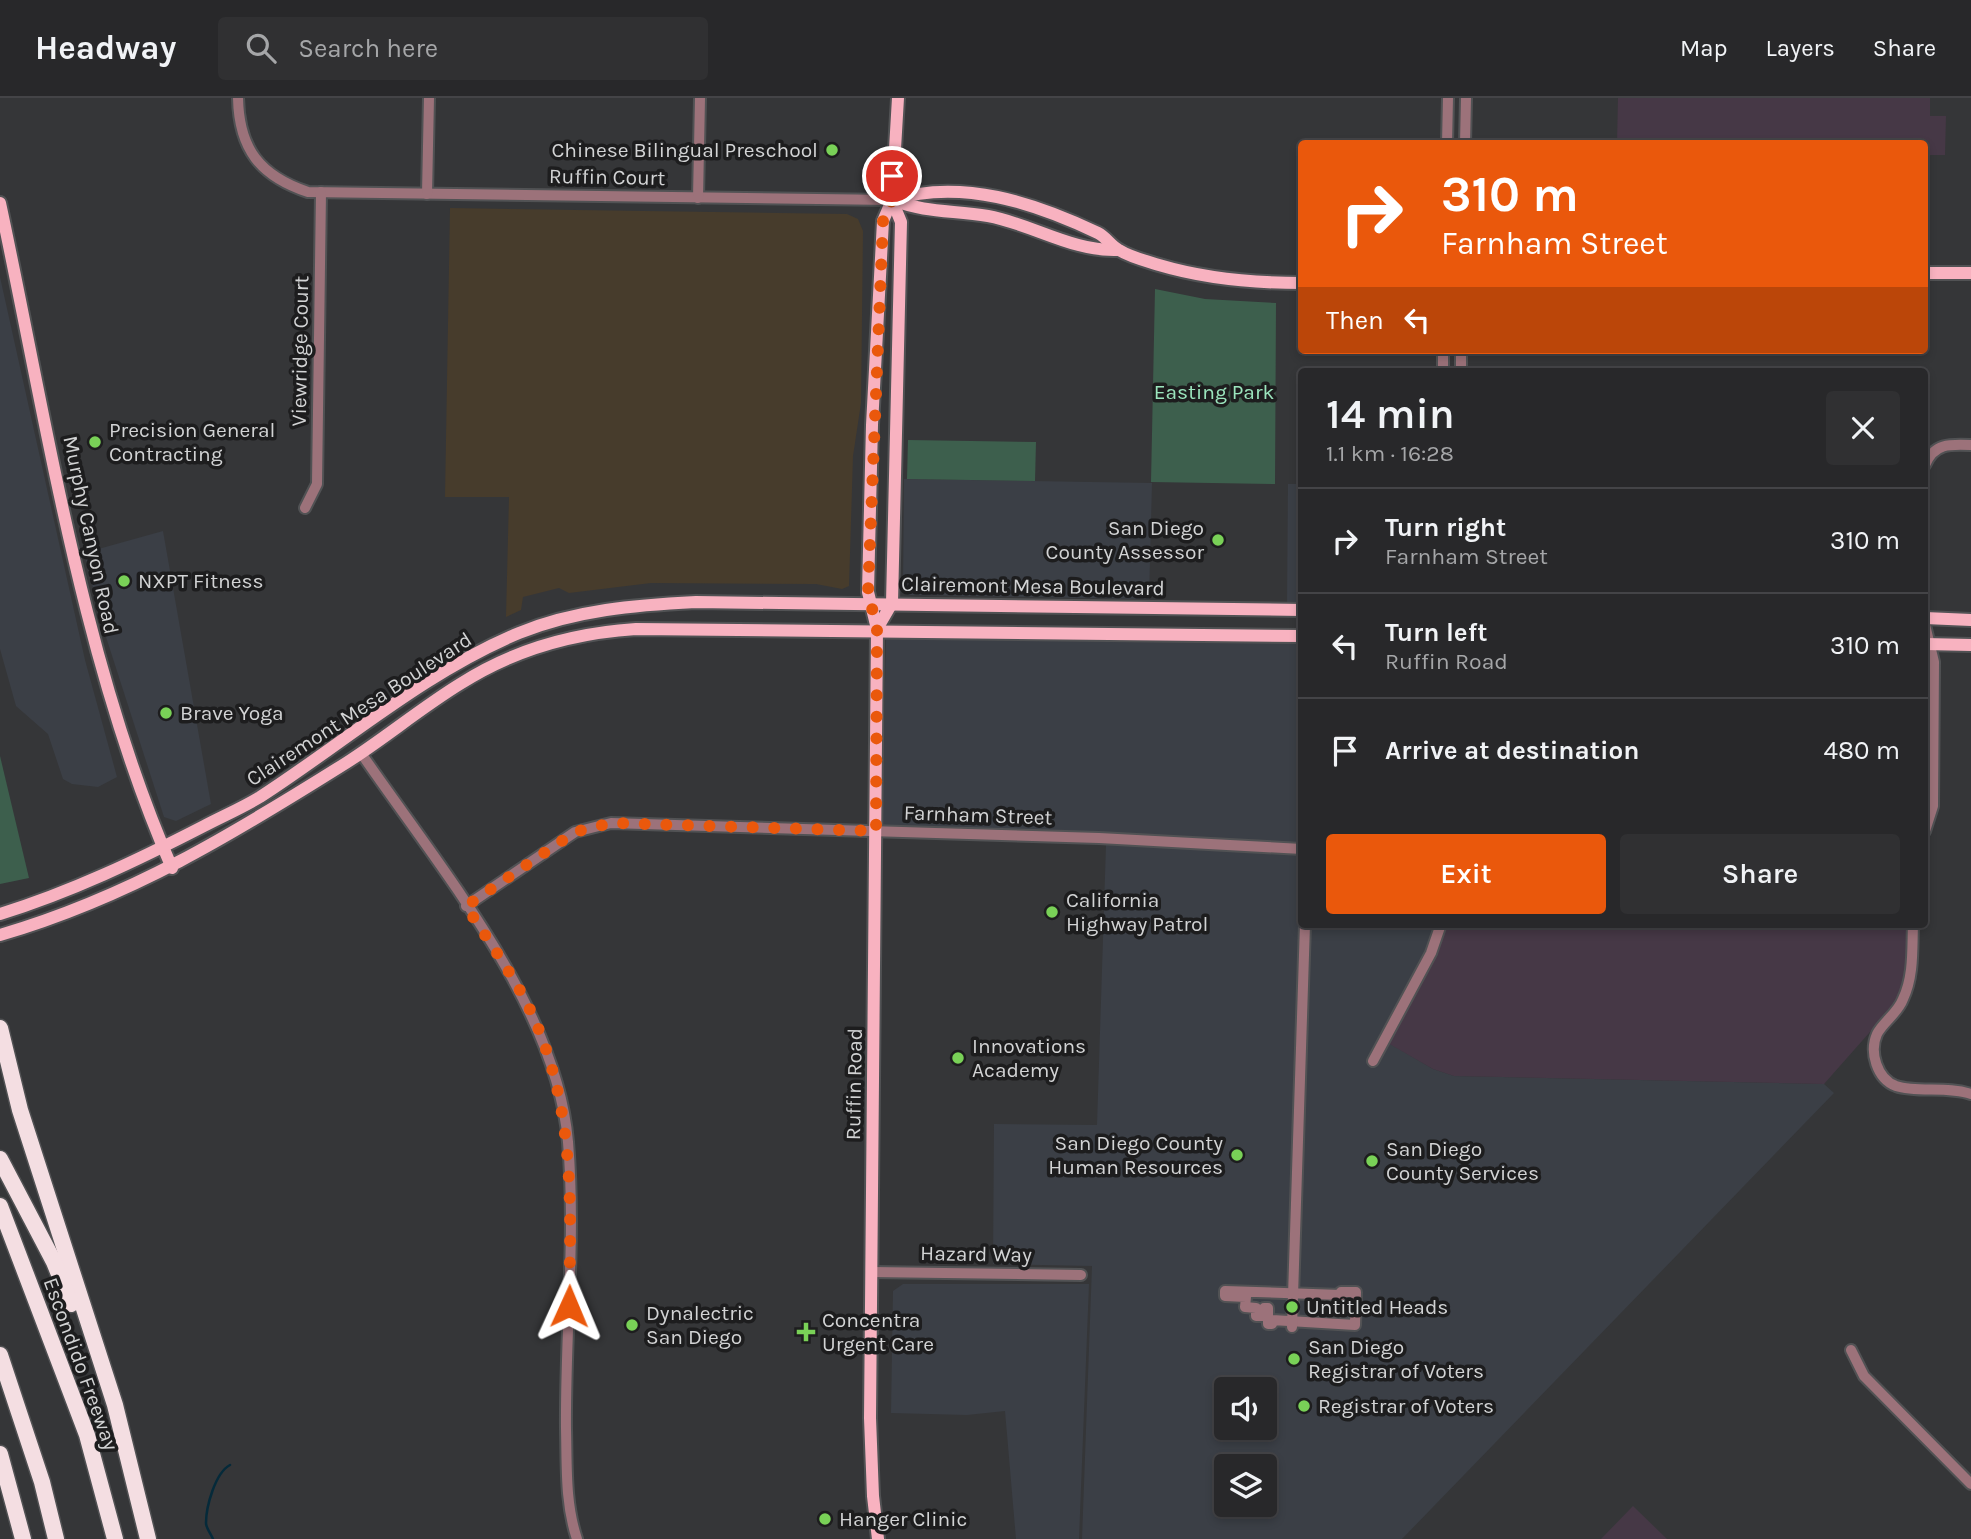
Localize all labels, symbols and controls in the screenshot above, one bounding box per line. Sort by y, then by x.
search box [218,17,708,80]
text: Headway [35,29,176,67]
icon: search [242,29,280,67]
text: Search here [298,33,438,64]
text: Map [1680,34,1728,62]
text: Layers [1766,34,1835,62]
text: Share [1873,34,1936,62]
place label: Chinese Bilingual Preschool [551,138,818,162]
marker: Chinese Bilingual Preschool [824,142,840,158]
pin [862,146,922,206]
icon: arrive [873,157,911,195]
street label: Ruffin Court [549,164,666,190]
text: 310 m [1441,166,1579,223]
icon: right [1326,168,1417,259]
text: Farnham Street [1441,225,1668,262]
street label: Viewridge Court [287,275,313,426]
icon: left [1398,301,1436,339]
text: Then [1326,305,1384,336]
park label: Easting Park [1154,380,1274,404]
text: 14 min [1326,389,1455,439]
button: close [1826,391,1900,465]
place label: Precision General Contracting [109,418,275,466]
street label: Murphy Canyon Road [58,434,124,636]
marker: Precision General Contracting [87,434,103,450]
text: 1.1 km · 16:28 [1326,440,1454,467]
text: Turn right [1385,512,1506,543]
place label: San Diego County Assessor [1046,516,1204,564]
icon: right [1326,522,1364,560]
text: 310 m [1830,525,1900,556]
marker: San Diego County Assessor [1210,532,1226,548]
text: Farnham Street [1385,543,1548,570]
place label: NXPT Fitness [138,569,264,593]
street label: Clairemont Mesa Boulevard [901,572,1165,600]
marker: NXPT Fitness [116,573,132,589]
text: Turn left [1385,617,1487,648]
street label: Clairemont Mesa Boulevard [242,627,476,791]
icon: left [1326,627,1364,665]
text: 310 m [1830,630,1900,661]
text: Ruffin Road [1385,648,1508,675]
place label: Brave Yoga [180,701,284,725]
marker: Brave Yoga [158,705,174,721]
icon: arrive [1326,732,1364,770]
text: Arrive at destination [1385,735,1639,766]
text: 480 m [1824,735,1900,766]
street label: Farnham Street [903,800,1053,830]
button: Exit [1326,834,1606,914]
button: Share [1620,834,1900,914]
place label: California Highway Patrol [1066,888,1208,936]
marker: California Highway Patrol [1044,904,1060,920]
street label: Ruffin Road [841,1028,867,1140]
place label: Innovations Academy [972,1034,1086,1082]
marker: Innovations Academy [950,1050,966,1066]
place label: San Diego County Human Resources [1048,1131,1223,1179]
place label: San Diego County Services [1386,1137,1539,1185]
marker: San Diego County Human Resources [1229,1147,1245,1163]
marker: San Diego County Services [1364,1153,1380,1169]
street label: Hazard Way [920,1241,1032,1267]
position arrow [532,1269,606,1343]
street label: Escondido Freeway [39,1274,123,1454]
place label: Untitled Heads [1306,1295,1448,1319]
marker: Untitled Heads [1284,1299,1300,1315]
place label: Dynalectric San Diego [646,1301,754,1349]
place label: Concentra Urgent Care [822,1308,934,1356]
marker: Dynalectric San Diego [624,1317,640,1333]
marker: Concentra Urgent Care [796,1322,816,1342]
place label: San Diego Registrar of Voters [1308,1335,1484,1383]
marker: San Diego Registrar of Voters [1286,1351,1302,1367]
map controls [1214,1377,1277,1517]
button: sound [1214,1377,1277,1440]
place label: Registrar of Voters [1318,1394,1494,1418]
marker: Registrar of Voters [1296,1398,1312,1414]
button: layers [1214,1454,1277,1517]
place label: Hanger Clinic [839,1507,967,1531]
marker: Hanger Clinic [817,1511,833,1527]

